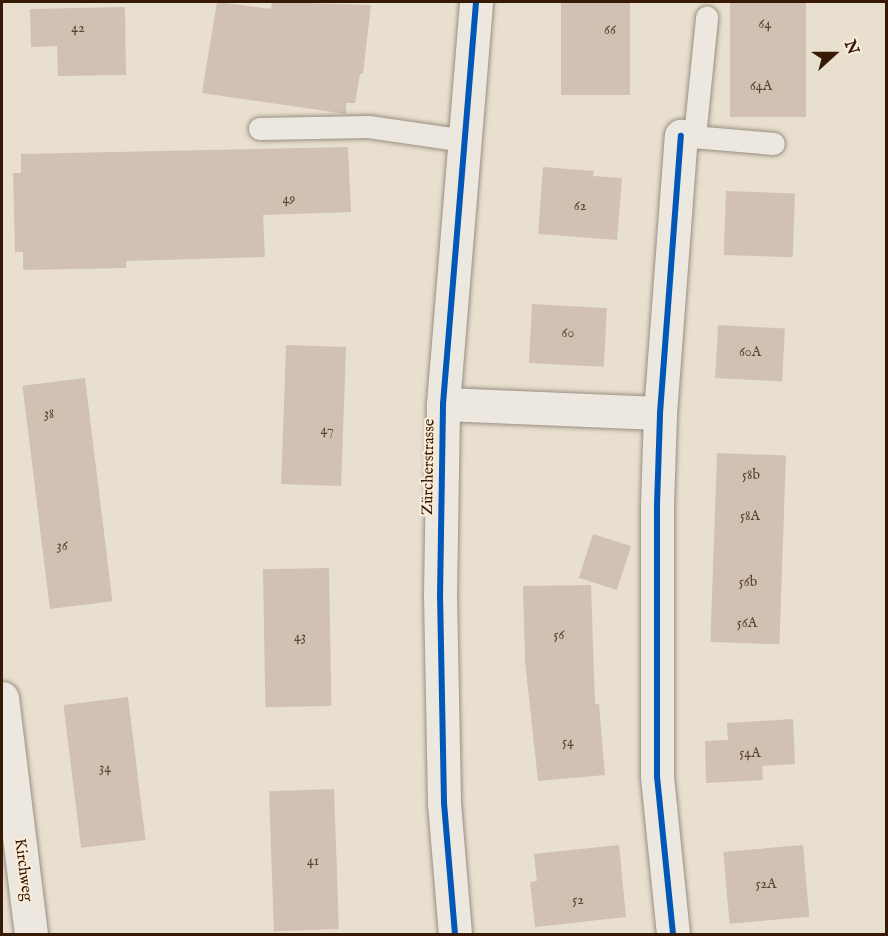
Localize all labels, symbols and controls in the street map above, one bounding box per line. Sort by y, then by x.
house number: 64 [759,16,771,32]
house number: 42 [71,20,85,36]
house number: 66 [604,22,616,38]
north arrow [804,24,864,84]
text: N [839,38,863,58]
house number: 64A [750,78,772,94]
house number: 49 [283,191,295,207]
house number: 62 [574,198,586,214]
house number: 60 [562,325,574,341]
house number: 60A [739,344,761,360]
house number: 38 [44,406,54,422]
street label: Zürcherstrasse [419,419,439,515]
house number: 47 [321,422,333,438]
house number: 58b [742,467,760,483]
house number: 58A [740,508,760,524]
house number: 36 [56,538,68,554]
house number: 56b [739,574,757,590]
house number: 56A [737,615,757,631]
house number: 56 [554,627,564,643]
house number: 43 [294,629,306,645]
house number: 54 [562,734,574,750]
house number: 54A [739,745,761,761]
house number: 34 [99,760,111,776]
street label: Kirchweg [10,837,36,903]
house number: 41 [307,853,319,869]
house number: 52A [755,876,777,892]
house number: 52 [572,892,584,908]

